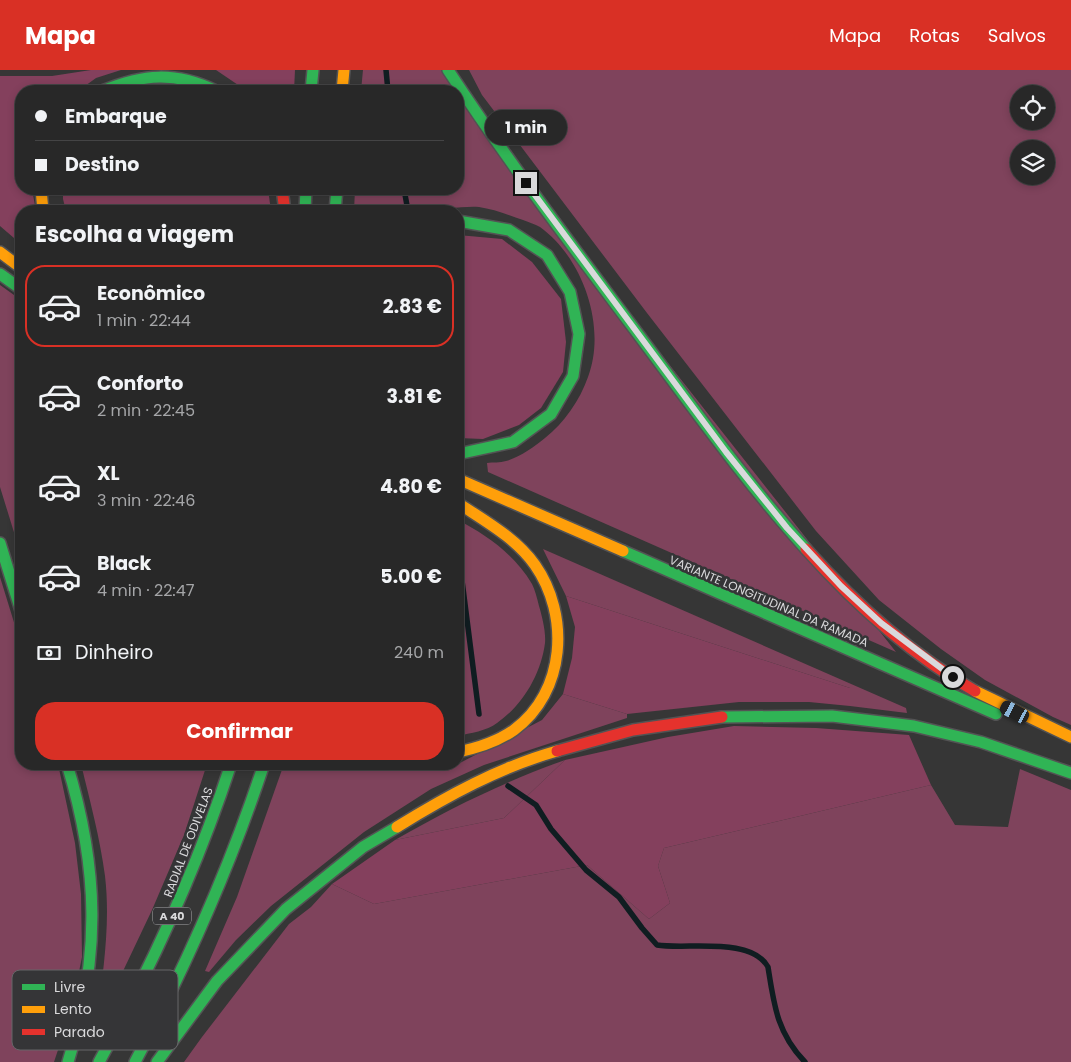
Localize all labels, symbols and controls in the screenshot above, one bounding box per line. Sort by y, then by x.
text: Mapa [25,19,96,52]
text: Mapa [829,23,881,48]
text: Rotas [909,23,960,48]
text: Salvos [988,23,1046,48]
map controls [1010,85,1055,185]
button: locate [1010,85,1055,130]
text: Embarque [65,103,167,130]
callout: 1 min [485,111,567,146]
text: 1 min [505,116,547,139]
button: layers [1010,140,1055,185]
text: Destino [65,151,139,178]
route end [515,172,537,194]
text: Escolha a viagem [35,219,234,250]
text: Econômico [97,280,205,307]
icon: car [37,284,82,329]
text: 2.83 € [383,293,442,320]
text: 1 min · 22:44 [97,309,191,332]
text: Conforto [97,370,183,397]
icon: car [37,374,82,419]
text: 3.81 € [387,383,442,410]
text: 2 min · 22:45 [97,399,195,422]
text: XL [97,460,120,487]
icon: car [37,464,82,509]
text: 4.80 € [380,473,442,500]
text: 3 min · 22:46 [97,489,195,512]
text: Black [97,550,151,577]
street label: VARIANTE LONGITUDINAL DA RAMADA [667,551,871,651]
icon: car [37,554,82,599]
text: 5.00 € [380,563,442,590]
text: 4 min · 22:47 [97,579,195,602]
icon: cash [35,639,63,667]
text: Dinheiro [75,639,153,666]
text: 240 m [394,641,444,664]
route start [942,666,964,688]
car [998,699,1031,725]
button: Confirmar [35,702,444,760]
street label: RADIAL DE ODIVELAS [159,785,217,899]
road number: A 40 [153,908,191,924]
legend [12,970,178,1050]
text: Livre [54,977,86,997]
text: Lento [54,999,92,1019]
text: Parado [54,1022,105,1042]

